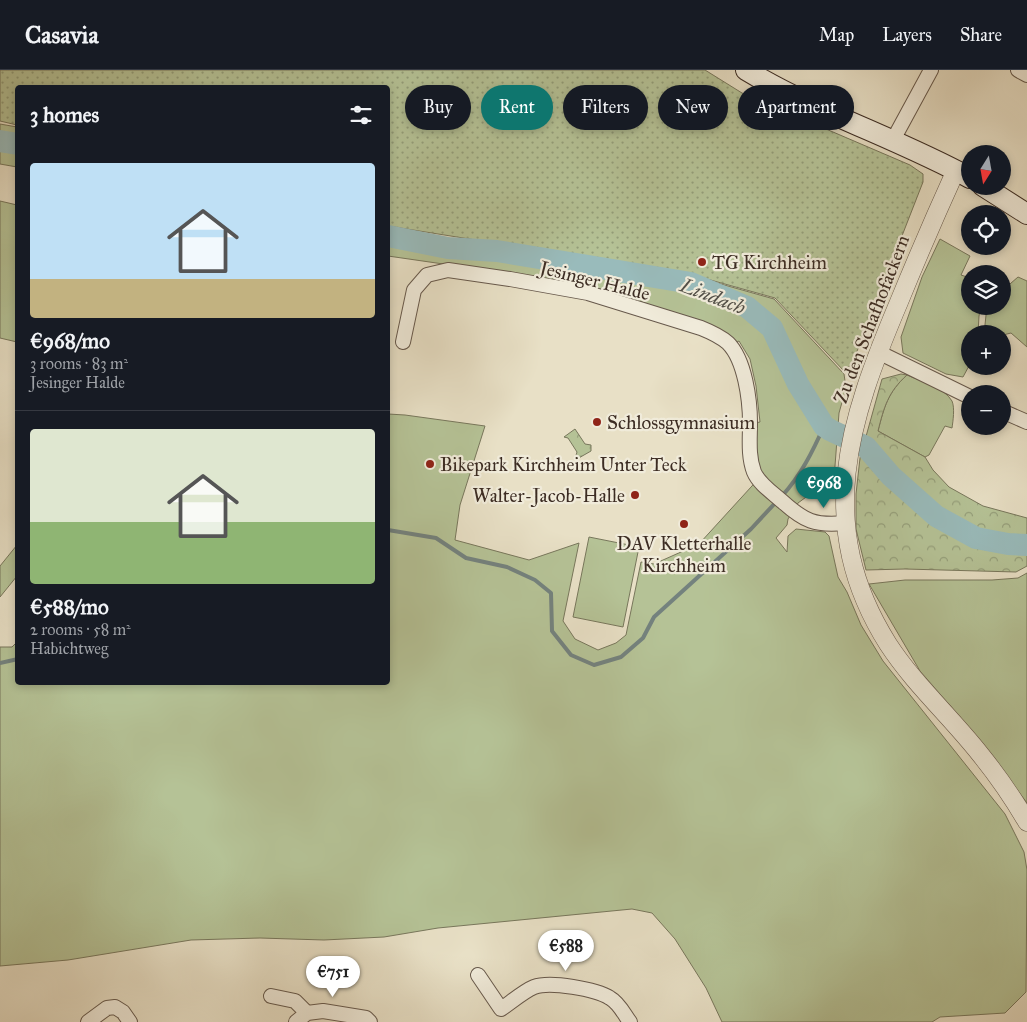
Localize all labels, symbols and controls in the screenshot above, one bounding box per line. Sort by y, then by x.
text: Casavia [25,20,99,50]
text: Map [819,24,854,46]
text: Layers [882,24,932,46]
text: Share [960,24,1002,46]
chip: Buy [405,85,471,130]
chip: Rent [481,85,553,130]
chip: Filters [563,85,648,130]
chip: New [658,85,728,130]
chip: Apartment [738,85,854,130]
icon: filters [347,101,375,129]
text: 3 homes [30,102,99,128]
north arrow [961,145,1011,195]
map controls [961,145,1011,435]
icon: home [158,196,248,286]
button: locate [961,205,1011,255]
street label: Zu den Schafhofäckern [829,232,914,407]
place label: TG Kirchheim [712,251,827,274]
street label: Jesinger Halde [535,255,652,306]
marker: TG Kirchheim [696,256,708,268]
button: layers [961,265,1011,315]
water label: Lindach [676,272,749,319]
button: + [961,325,1011,375]
text: €968/mo [30,328,110,354]
text: 3 rooms · 83 m² [30,354,128,373]
text: Jesinger Halde [30,373,125,392]
button: − [961,385,1011,435]
place label: Schlossgymnasium [607,411,755,435]
marker: Schlossgymnasium [591,416,603,428]
place label: Bikepark Kirchheim Unter Teck [440,453,687,476]
marker: Bikepark Kirchheim Unter Teck [424,458,436,470]
icon: home [158,461,248,551]
pin: €968 [794,466,854,509]
text: €968 [806,473,842,492]
place label: Walter-Jacob-Halle [473,484,625,508]
marker: Walter-Jacob-Halle [629,489,641,501]
marker: DAV Kletterhalle Kirchheim [678,518,690,530]
place label: DAV Kletterhalle Kirchheim [617,532,751,577]
text: €588/mo [30,594,109,620]
text: 2 rooms · 58 m² [30,620,131,639]
text: Habichtweg [30,639,108,658]
pin: €588 [536,930,596,972]
text: €588 [549,936,583,955]
pin: €751 [303,956,363,998]
text: €751 [317,962,349,981]

